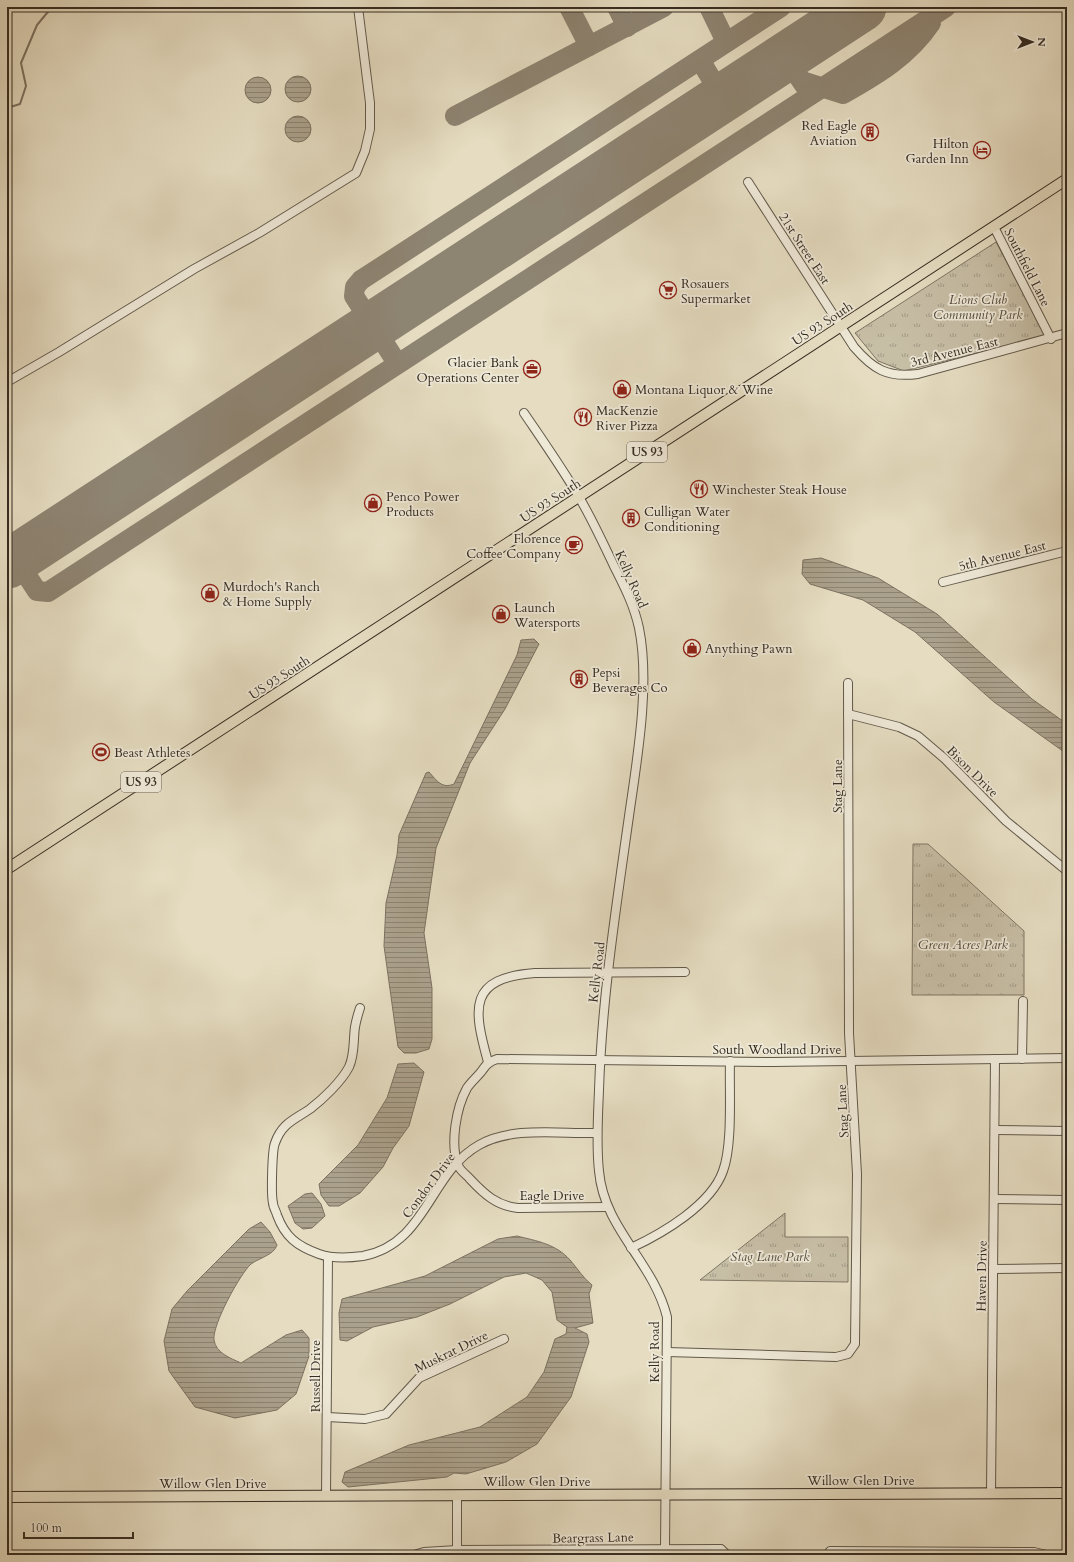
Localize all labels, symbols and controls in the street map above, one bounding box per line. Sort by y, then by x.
north arrow [1012,22,1052,62]
text: N [1034,37,1049,47]
place label: Red Eagle Aviation [802,117,858,150]
building icon: Red Eagle Aviation [860,122,880,142]
place label: Hilton Garden Inn [905,135,970,168]
hotel icon: Hilton Garden Inn [972,140,992,160]
street label: 21st Street East [774,209,834,288]
street label: Southfield Lane [1000,225,1055,310]
place label: Rosauers Supermarket [681,275,751,308]
supermarket icon: Rosauers Supermarket [658,280,678,300]
park label: Lions Club Community Park [933,291,1023,324]
street label: US 93 South [789,297,857,350]
street label: 3rd Avenue East [909,332,1000,372]
place label: Glacier Bank Operations Center [417,354,519,387]
office icon: Glacier Bank Operations Center [522,359,542,379]
shop icon: Montana Liquor & Wine [612,379,632,399]
place label: Montana Liquor & Wine [635,381,773,399]
place label: MacKenzie River Pizza [596,402,658,435]
restaurant icon: MacKenzie River Pizza [573,407,593,427]
road number: US 93 [627,442,667,462]
street label: US 93 South [517,474,585,527]
restaurant icon: Winchester Steak House [689,479,709,499]
place label: Winchester Steak House [711,481,847,499]
place label: Penco Power Products [386,488,459,521]
shop icon: Penco Power Products [363,493,383,513]
place label: Culligan Water Conditioning [644,503,730,536]
building icon: Culligan Water Conditioning [621,508,641,528]
place label: Florence Coffee Company [466,530,561,563]
cafe icon: Florence Coffee Company [564,535,584,555]
street label: 5th Avenue East [957,536,1048,575]
street label: Kelly Road [610,548,652,611]
place label: Murdoch's Ranch & Home Supply [223,578,320,611]
shop icon: Murdoch's Ranch & Home Supply [200,583,220,603]
place label: Launch Watersports [513,599,580,632]
shop icon: Launch Watersports [491,604,511,624]
shop icon: Anything Pawn [682,638,702,658]
place label: Anything Pawn [705,640,793,658]
street label: US 93 South [246,651,314,704]
place label: Pepsi Beverages Co [592,664,668,697]
building icon: Pepsi Beverages Co [569,669,589,689]
sports icon: Beast Athletes [91,742,111,762]
street label: Bison Drive [943,742,1002,802]
place label: Beast Athletes [114,744,190,762]
street label: Stag Lane [829,759,847,813]
road number: US 93 [121,772,161,792]
park label: Green Acres Park [918,936,1008,954]
street label: Kelly Road [584,941,610,1004]
street label: South Woodland Drive [713,1041,842,1059]
street label: Stag Lane [833,1084,853,1138]
street label: Condor Drive [398,1149,460,1222]
street label: Eagle Drive [519,1187,585,1205]
street label: Haven Drive [972,1240,992,1312]
park label: Stag Lane Park [730,1248,810,1266]
street label: Kelly Road [646,1321,664,1383]
street label: Muskrat Drive [411,1326,491,1378]
street label: Russell Drive [307,1340,325,1412]
street label: Willow Glen Drive [806,1472,915,1490]
street label: Willow Glen Drive [482,1473,591,1491]
street label: Willow Glen Drive [158,1475,267,1493]
scale bar [24,1514,133,1540]
text: 100 m [30,1520,63,1536]
street label: Beargrass Lane [552,1528,634,1548]

